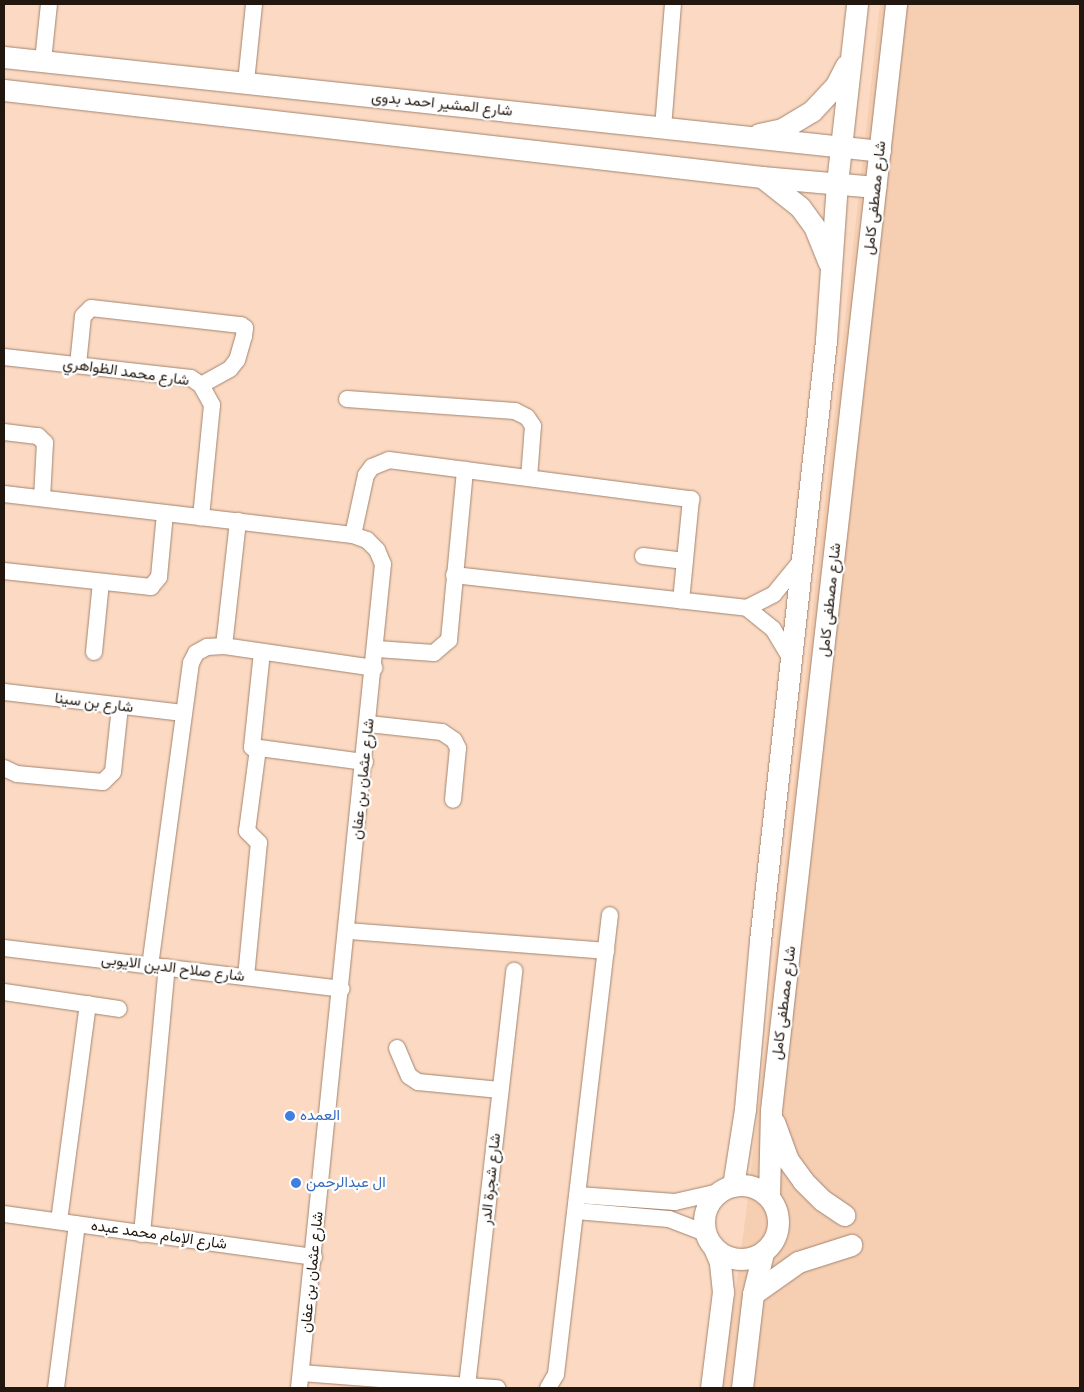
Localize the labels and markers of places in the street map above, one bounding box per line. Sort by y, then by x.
place label: العمده [300,1107,340,1125]
marker: العمده [284,1110,296,1122]
place label: ال عبدالرحمن [306,1174,386,1192]
marker: ال عبدالرحمن [290,1177,302,1189]

